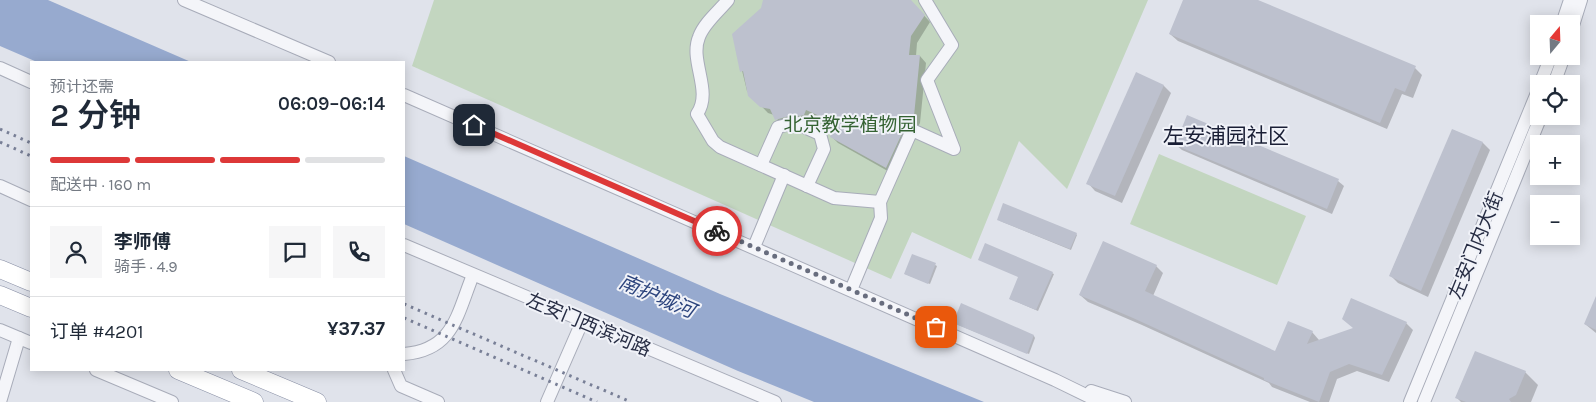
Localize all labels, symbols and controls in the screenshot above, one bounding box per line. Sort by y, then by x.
north arrow [1530,15,1580,65]
map controls [1530,15,1580,245]
button: locate [1530,75,1580,125]
text: 预计还需 [50,77,114,96]
text: 06:09–06:14 [278,93,385,115]
text: 2 分钟 [50,97,141,134]
pin [453,104,495,146]
icon: home [460,111,488,139]
park label: 北京教学植物园 [783,114,917,136]
district label: 左安浦园社区 [1163,124,1289,148]
button: + [1530,135,1580,185]
text: 配送中 · 160 m [50,175,151,194]
street label: 左安门内大街 [1444,188,1507,302]
button: − [1530,195,1580,245]
courier [692,206,742,256]
icon: bike [703,217,731,245]
button: person [50,226,102,278]
button: chat [269,226,321,278]
button: phone [333,226,385,278]
text: 李师傅 [114,231,171,253]
text: 骑手 · 4.9 [114,257,178,276]
water label: 南护城河 [615,270,702,324]
street label: 左安门西滨河路 [523,289,654,361]
pin [915,306,957,348]
icon: bag [922,313,950,341]
text: ¥37.37 [327,318,385,340]
text: 订单 #4201 [50,321,144,343]

